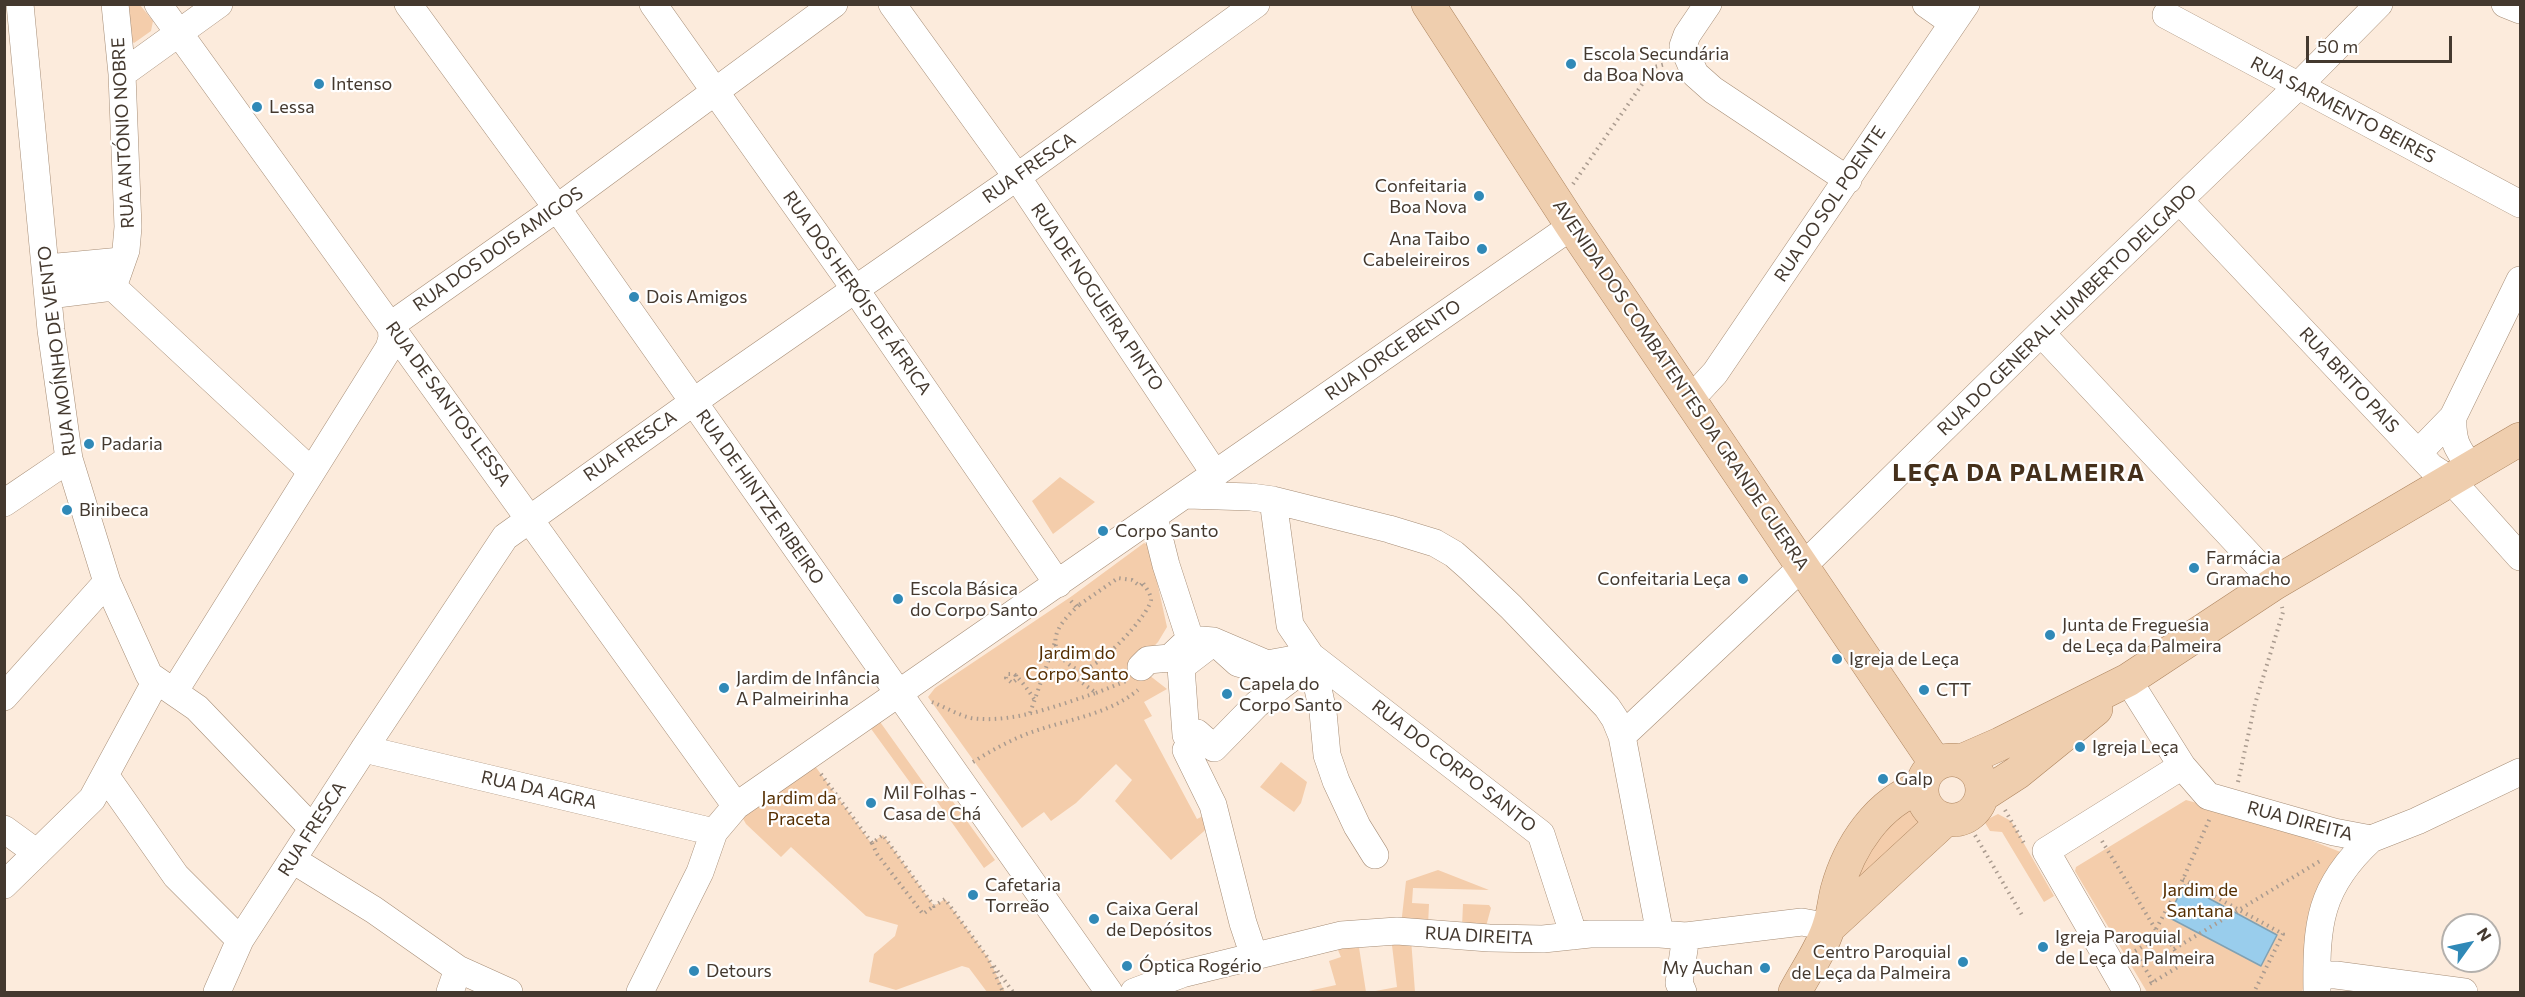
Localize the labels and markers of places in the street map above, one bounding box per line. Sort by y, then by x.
place label: Escola Secundária da Boa Nova [1583,43,1729,86]
marker: Escola Secundária da Boa Nova [1564,57,1578,71]
place label: Intenso [331,73,392,95]
marker: Intenso [312,77,326,91]
place label: Lessa [269,96,315,118]
marker: Lessa [250,100,264,114]
place label: Confeitaria Boa Nova [1375,175,1467,218]
marker: Confeitaria Boa Nova [1472,189,1486,203]
place label: Ana Taibo Cabeleireiros [1363,228,1470,270]
marker: Ana Taibo Cabeleireiros [1475,242,1489,256]
place label: Dois Amigos [646,286,747,308]
marker: Dois Amigos [627,290,641,304]
place label: Padaria [101,433,163,455]
marker: Padaria [82,437,96,451]
place label: Binibeca [79,499,149,521]
marker: Binibeca [60,503,74,517]
place label: Corpo Santo [1115,520,1218,542]
marker: Corpo Santo [1096,524,1110,538]
place label: Farmácia Gramacho [2206,547,2291,590]
marker: Farmácia Gramacho [2187,561,2201,575]
place label: Confeitaria Leça [1597,568,1731,590]
marker: Confeitaria Leça [1736,572,1750,586]
place label: Escola Básica do Corpo Santo [910,578,1038,620]
marker: Escola Básica do Corpo Santo [891,592,905,606]
place label: Junta de Freguesia de Leça da Palmeira [2062,614,2222,656]
marker: Junta de Freguesia de Leça da Palmeira [2043,628,2057,642]
place label: Igreja de Leça [1849,648,1959,670]
marker: Igreja de Leça [1830,652,1844,666]
place label: Jardim de Infância A Palmeirinha [736,667,880,710]
place label: Capela do Corpo Santo [1239,673,1342,716]
place label: CTT [1936,679,1971,701]
marker: Jardim de Infância A Palmeirinha [717,681,731,695]
marker: CTT [1917,683,1931,697]
marker: Capela do Corpo Santo [1220,687,1234,701]
place label: Igreja Leça [2092,736,2179,758]
marker: Igreja Leça [2073,740,2087,754]
place label: Galp [1895,768,1933,790]
marker: Galp [1876,772,1890,786]
place label: Mil Folhas - Casa de Chá [883,782,981,824]
marker: Mil Folhas - Casa de Chá [864,796,878,810]
place label: Cafetaria Torreão [985,874,1061,916]
marker: Cafetaria Torreão [966,888,980,902]
place label: Caixa Geral de Depósitos [1106,898,1212,940]
marker: Caixa Geral de Depósitos [1087,912,1101,926]
place label: Igreja Paroquial de Leça da Palmeira [2055,926,2215,968]
marker: Igreja Paroquial de Leça da Palmeira [2036,940,2050,954]
place label: Centro Paroquial de Leça da Palmeira [1791,941,1951,984]
place label: Óptica Rogério [1139,955,1262,977]
marker: Centro Paroquial de Leça da Palmeira [1956,955,1970,969]
place label: My Auchan [1662,957,1753,979]
marker: Óptica Rogério [1120,959,1134,973]
place label: Detours [706,960,772,982]
marker: My Auchan [1758,961,1772,975]
marker: Detours [687,964,701,978]

